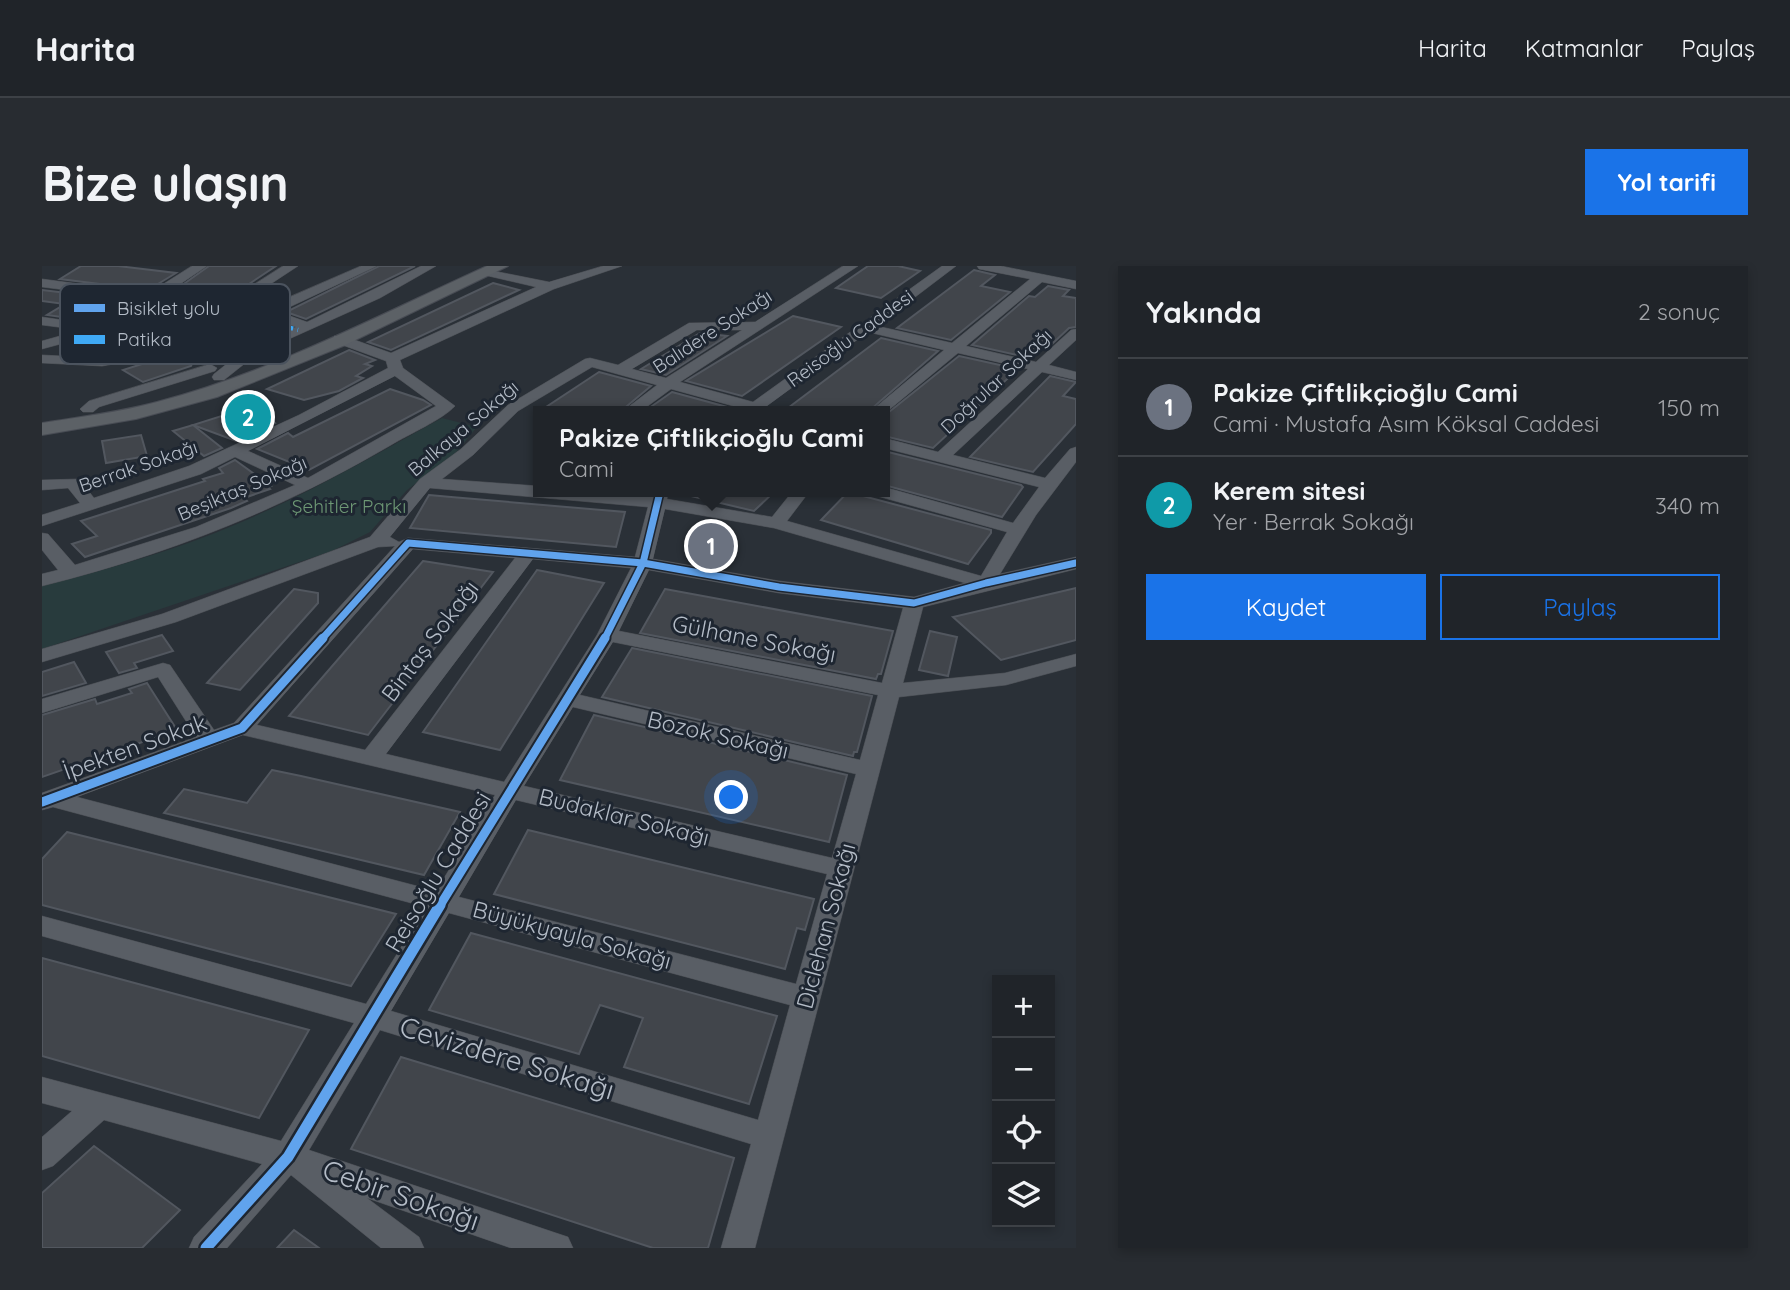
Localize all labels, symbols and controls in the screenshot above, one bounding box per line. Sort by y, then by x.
text: Harita [35,28,136,69]
text: Harita [1418,33,1487,63]
text: Katmanlar [1525,33,1643,63]
text: Paylaş [1681,33,1755,63]
button: Yol tarifi [1585,149,1748,215]
text: Bize ulaşın [42,152,289,213]
legend [60,284,290,364]
street label: Balıdere Sokağı [648,284,776,378]
street label: Reisoğlu Caddesi [782,284,918,392]
text: Yakında [1146,293,1261,331]
text: Bisiklet yolu [117,296,220,320]
text: 2 sonuç [1638,297,1720,326]
street label: Doğrular Sokağı [935,323,1057,439]
text: Patika [117,327,172,351]
street label: Balkaya Sokağı [403,375,523,481]
text: Pakize Çiftlikçioğlu Cami [1213,376,1518,409]
pin: 2 [225,391,271,443]
text: 1 [1165,393,1173,422]
text: 150 m [1658,393,1720,422]
popup [533,406,890,497]
text: Cami · Mustafa Asım Köksal Caddesi [1213,409,1600,438]
text: Pakize Çiftlikçioğlu Cami [559,421,864,454]
street label: Berrak Sokağı [75,434,201,498]
street label: Beşiktaş Sokağı [174,450,310,526]
text: Cami [559,454,614,483]
text: Kerem sitesi [1213,474,1365,507]
text: 2 [1162,491,1176,520]
text: 340 m [1655,491,1720,520]
park label: Şehitler Parkı [292,494,406,518]
text: Yer · Berrak Sokağı [1213,507,1414,536]
pin: 1 [688,520,734,572]
street label: Bintaş Sokağı [375,574,485,707]
button: Kaydet [1146,574,1426,640]
button: Paylaş [1440,574,1720,640]
street label: Gülhane Sokağı [670,608,838,669]
street label: Bozok Sokağı [645,704,792,765]
street label: İpekten Sokak [59,707,211,786]
your location [714,780,748,814]
street label: Budaklar Sokağı [536,781,712,852]
street label: Reisoğlu Caddesi [378,786,497,957]
street label: Diclehan Sokağı [789,840,862,1012]
street label: Büyükyayla Sokağı [470,894,675,975]
map controls [992,975,1055,1227]
button: + [992,975,1055,1038]
street label: Cevizdere Sokağı [396,1008,619,1107]
button: − [992,1038,1055,1101]
button: locate [992,1101,1055,1164]
street label: Cebir Sokağı [318,1151,484,1238]
button: layers [992,1164,1055,1227]

